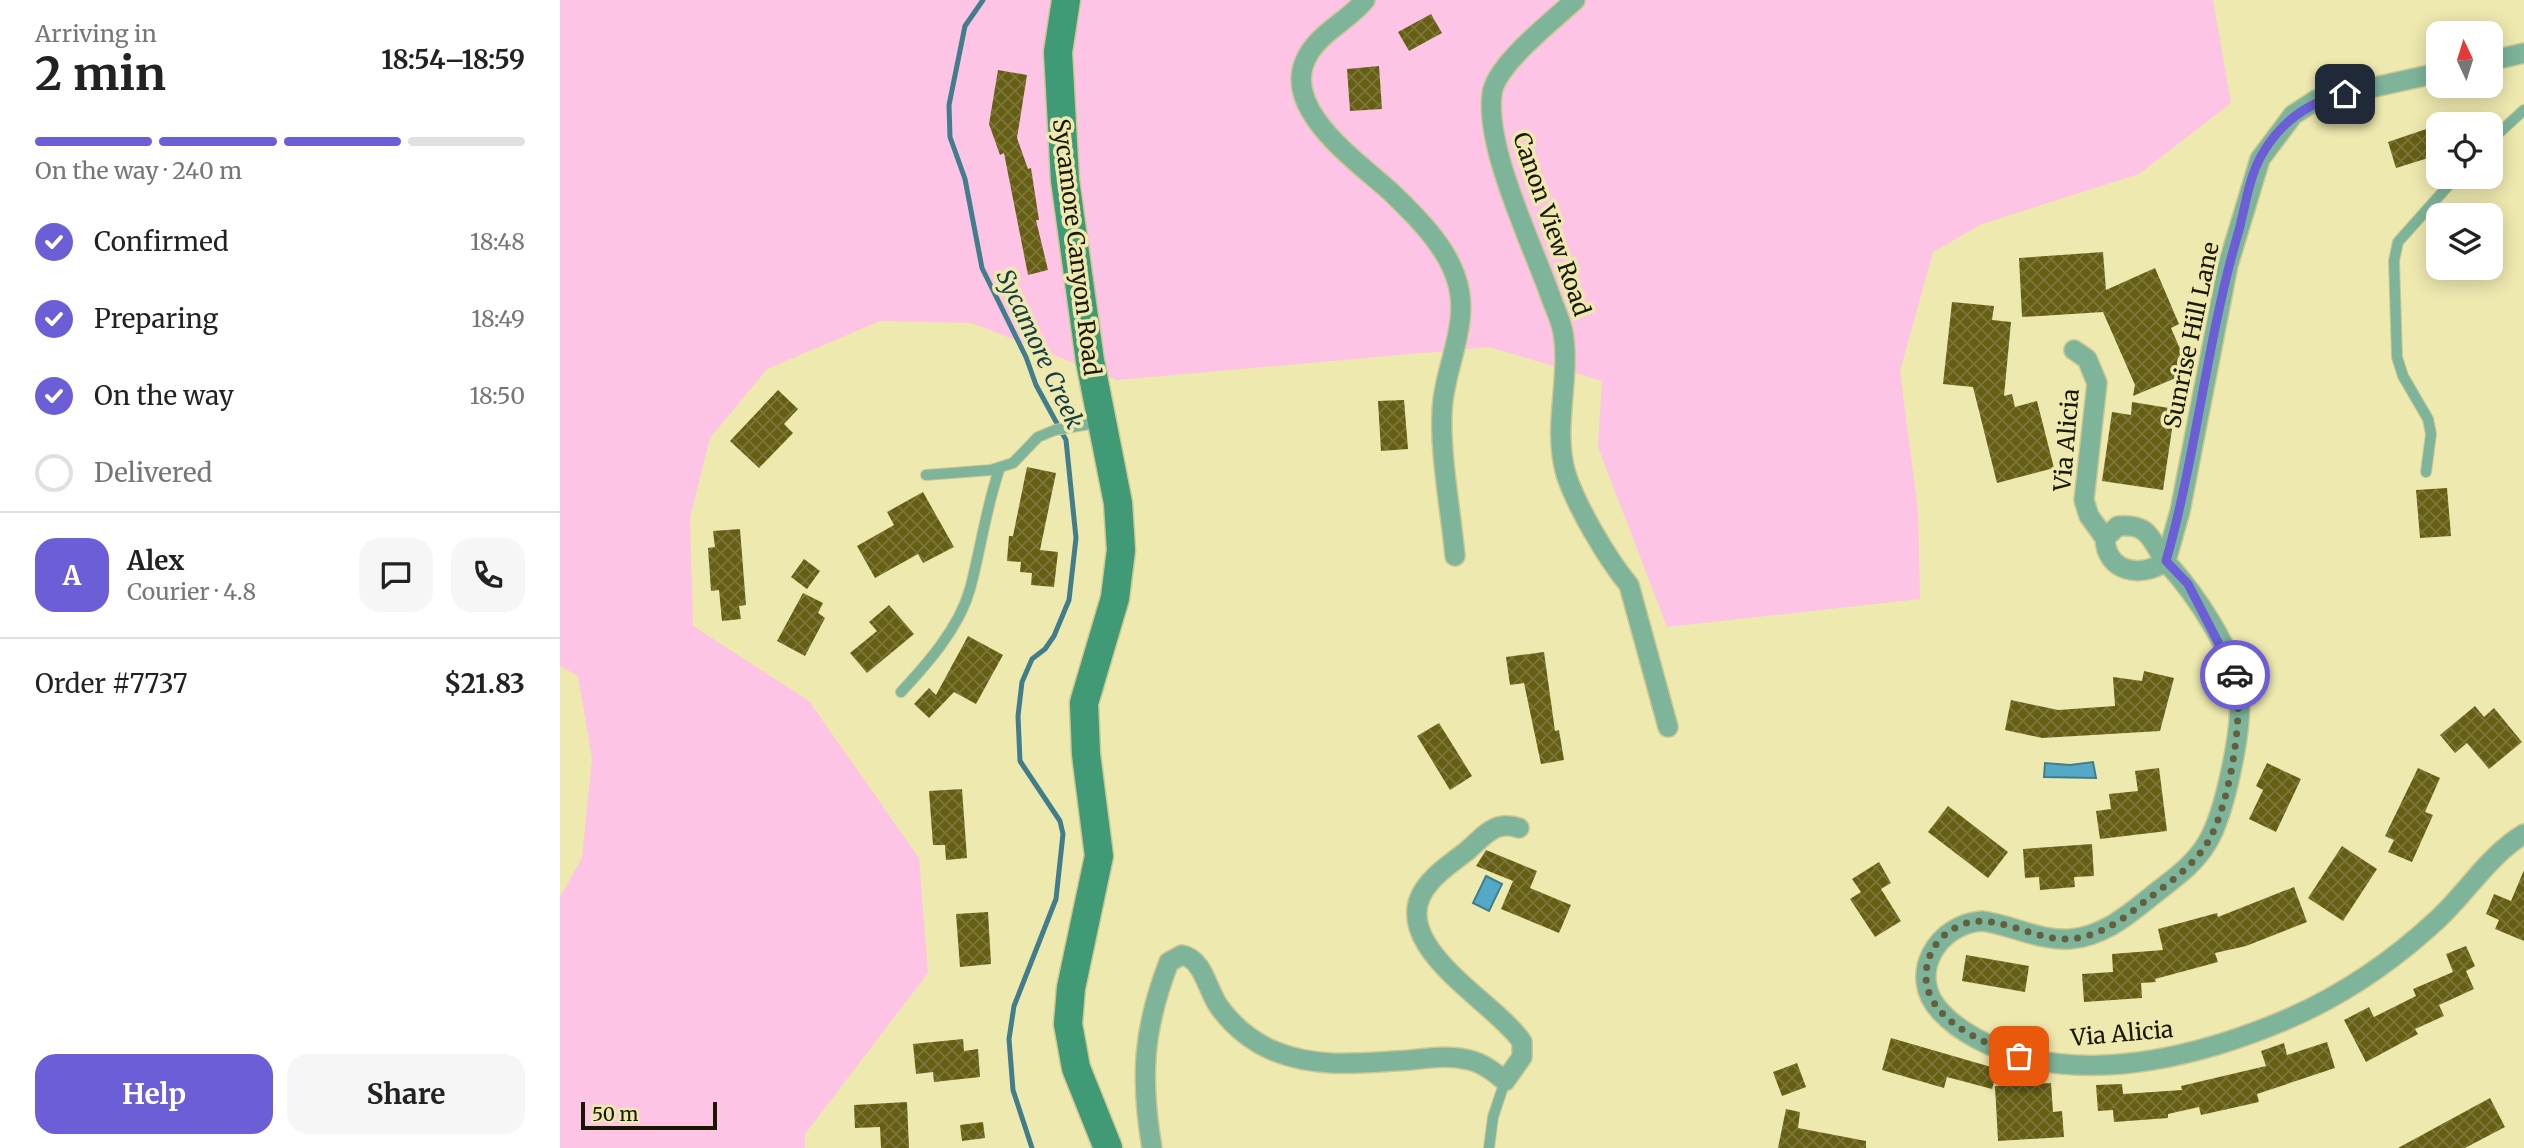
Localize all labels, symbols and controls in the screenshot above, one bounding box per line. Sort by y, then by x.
text: Arriving in [35,19,157,48]
north arrow [2426,21,2502,98]
map controls [2426,21,2503,280]
text: 18:54–18:59 [381,43,525,76]
text: 2 min [35,45,166,103]
pin [2315,64,2375,124]
icon: home [2326,75,2364,113]
button: locate [2426,112,2503,189]
street label: Sycamore Canyon Road [1047,117,1107,377]
street label: Canon View Road [1507,128,1597,320]
text: On the way · 240 m [35,156,242,185]
button: layers [2426,203,2503,280]
icon: check [35,223,73,261]
text: Confirmed [94,225,229,258]
text: 18:48 [470,227,525,256]
street label: Sunrise Hill Lane [2157,239,2225,431]
water label: Sycamore Creek [990,264,1090,434]
icon: check [35,300,73,338]
text: Preparing [94,302,218,335]
text: 18:49 [471,304,525,333]
icon: check [35,377,73,415]
text: On the way [94,379,234,412]
text: 18:50 [469,381,525,410]
street label: Via Alicia [2047,388,2085,493]
text: Delivered [94,456,213,489]
button: chat [359,538,433,612]
button: phone [451,538,525,612]
text: Alex [127,544,184,577]
text: A [63,559,81,592]
text: Courier · 4.8 [127,577,256,606]
courier [2200,640,2270,710]
icon: car [2216,656,2254,694]
text: Order #7737 [35,667,188,700]
text: $21.83 [444,667,525,700]
street label: Via Alicia [2069,1014,2174,1052]
pin [1989,1026,2049,1086]
icon: bag [2000,1037,2038,1075]
button: Help [35,1054,273,1134]
button: Share [287,1054,525,1134]
scale bar [581,1099,718,1131]
text: 50 m [592,1102,638,1126]

